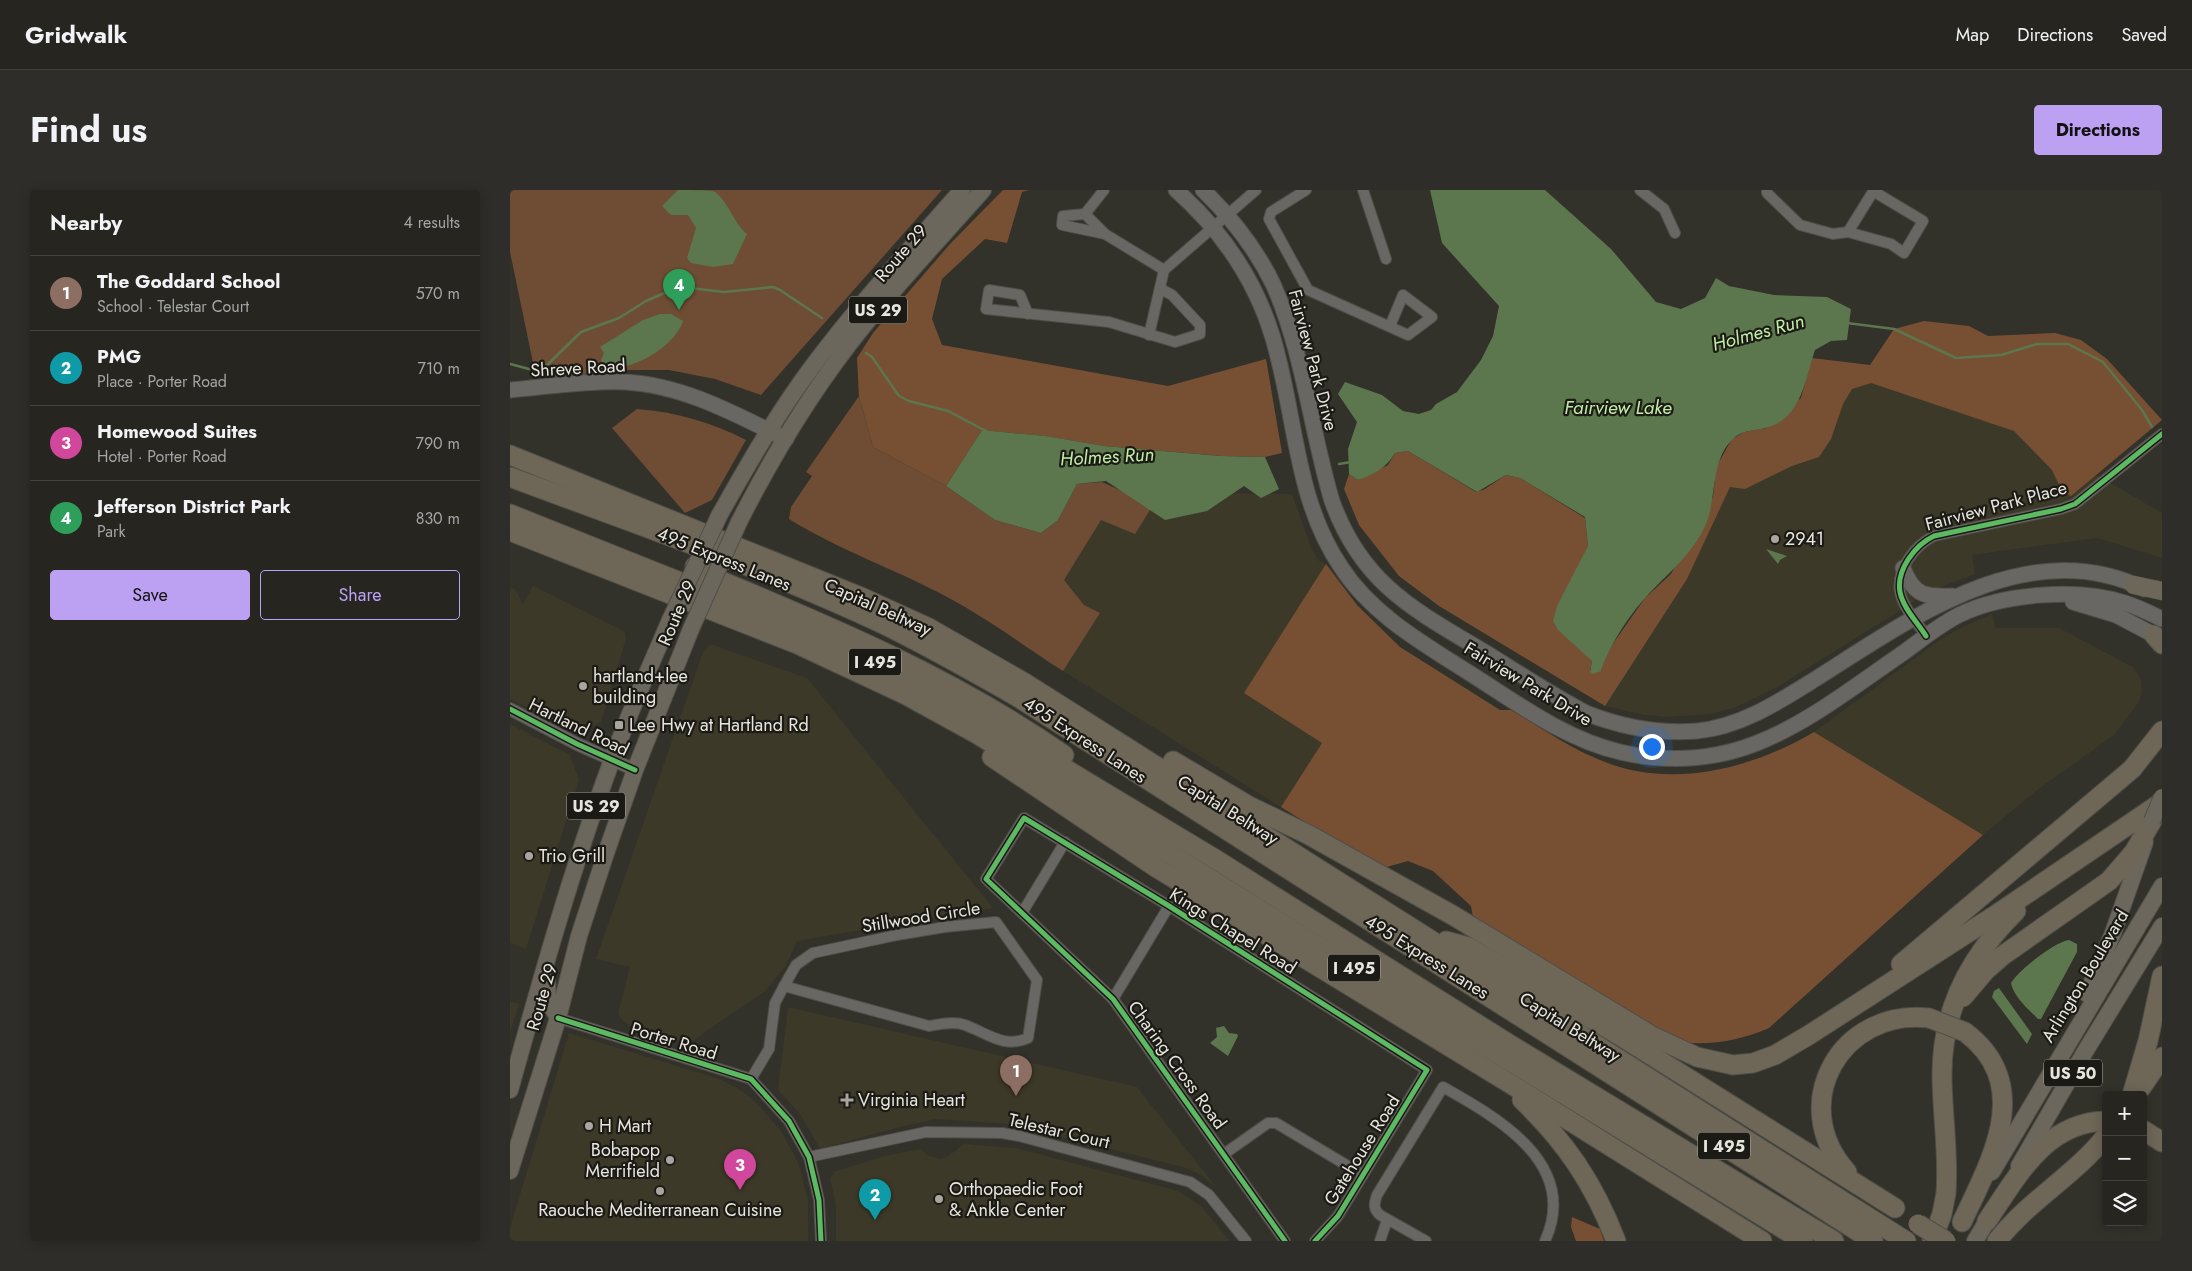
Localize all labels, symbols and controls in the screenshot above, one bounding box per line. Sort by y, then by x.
text: Gridwalk [25,17,127,52]
text: Map [1956,22,1989,48]
text: Directions [2017,22,2093,48]
text: Saved [2121,22,2167,48]
text: Find us [30,105,147,155]
button: Directions [2034,105,2162,155]
text: Nearby [50,208,122,238]
text: 4 results [404,211,460,234]
street label: Route 29 [869,218,933,288]
text: The Goddard School [97,268,280,295]
pin: 4 [663,269,695,310]
text: 1 [62,282,70,305]
text: 570 m [416,282,460,305]
street label: Fairview Park Drive [1282,286,1344,434]
text: School · Telestar Court [97,295,249,318]
road number: US 29 [849,296,907,324]
water label: Holmes Run [1709,307,1807,358]
text: PMG [97,343,141,370]
street label: Shreve Road [530,353,626,383]
text: 2 [61,357,71,380]
text: 710 m [418,357,460,380]
text: Place · Porter Road [97,370,227,393]
water label: Fairview Lake [1564,394,1672,421]
text: Homewood Suites [97,418,257,445]
text: 3 [61,432,71,455]
text: 790 m [416,432,460,455]
water label: Holmes Run [1059,441,1155,472]
text: Hotel · Porter Road [97,445,227,468]
street label: Fairview Park Place [1922,475,2070,537]
text: Jefferson District Park [97,493,291,520]
text: 4 [60,507,72,530]
text: 830 m [416,507,460,530]
text: Park [97,520,126,543]
street label: 495 Express Lanes [653,520,795,598]
place label: 2941 [1785,526,1824,552]
marker: 2941 [1769,533,1781,545]
button: Save [50,570,250,620]
button: Share [260,570,460,620]
street label: Capital Beltway [820,572,936,642]
street label: Route 29 [652,576,702,650]
street label: Fairview Park Drive [1459,635,1597,733]
road number: I 495 [849,648,901,676]
place label: hartland+lee building [593,663,688,710]
marker: hartland+lee building [577,680,589,692]
street label: 495 Express Lanes [1018,690,1152,790]
street label: Hartland Road [524,691,634,763]
place label: Lee Hwy at Hartland Rd [629,712,809,738]
marker: Lee Hwy at Hartland Rd [613,719,625,731]
your location [1639,734,1665,760]
street label: Capital Beltway [1172,769,1284,852]
road number: US 29 [567,792,625,820]
place label: Trio Grill [539,843,605,869]
marker: Trio Grill [523,850,535,862]
street label: Kings Chapel Road [1164,881,1302,981]
street label: Stillwood Circle [860,895,982,939]
street label: Arlington Boulevard [2035,905,2135,1047]
street label: 495 Express Lanes [1360,908,1494,1006]
road number: I 495 [1328,954,1380,981]
street label: Route 29 [520,960,564,1034]
street label: Capital Beltway [1514,986,1626,1069]
street label: Charing Cross Road [1121,995,1233,1135]
street label: Porter Road [627,1016,721,1066]
pin: 1 [1000,1055,1032,1096]
road number: US 50 [2044,1060,2102,1086]
place label: Virginia Heart [858,1087,966,1113]
street label: Gatehouse Road [1318,1090,1406,1210]
map controls [2102,1091,2147,1226]
button: + [2102,1091,2147,1136]
marker: Virginia Heart [840,1093,854,1107]
street label: Telestar Court [1006,1107,1113,1155]
place label: H Mart [599,1113,652,1139]
marker: H Mart [583,1120,595,1132]
road number: I 495 [1698,1132,1750,1159]
button: − [2102,1136,2147,1181]
place label: Bobapop Merrifield [586,1137,660,1184]
pin: 3 [724,1149,756,1190]
marker: Bobapop Merrifield [664,1154,676,1166]
place label: Orthopaedic Foot & Ankle Center [949,1176,1083,1223]
pin: 2 [859,1179,891,1220]
button: layers [2102,1181,2147,1226]
marker: Raouche Mediterranean Cuisine [654,1185,666,1197]
marker: Orthopaedic Foot & Ankle Center [933,1193,945,1205]
place label: Raouche Mediterranean Cuisine [538,1197,782,1223]

